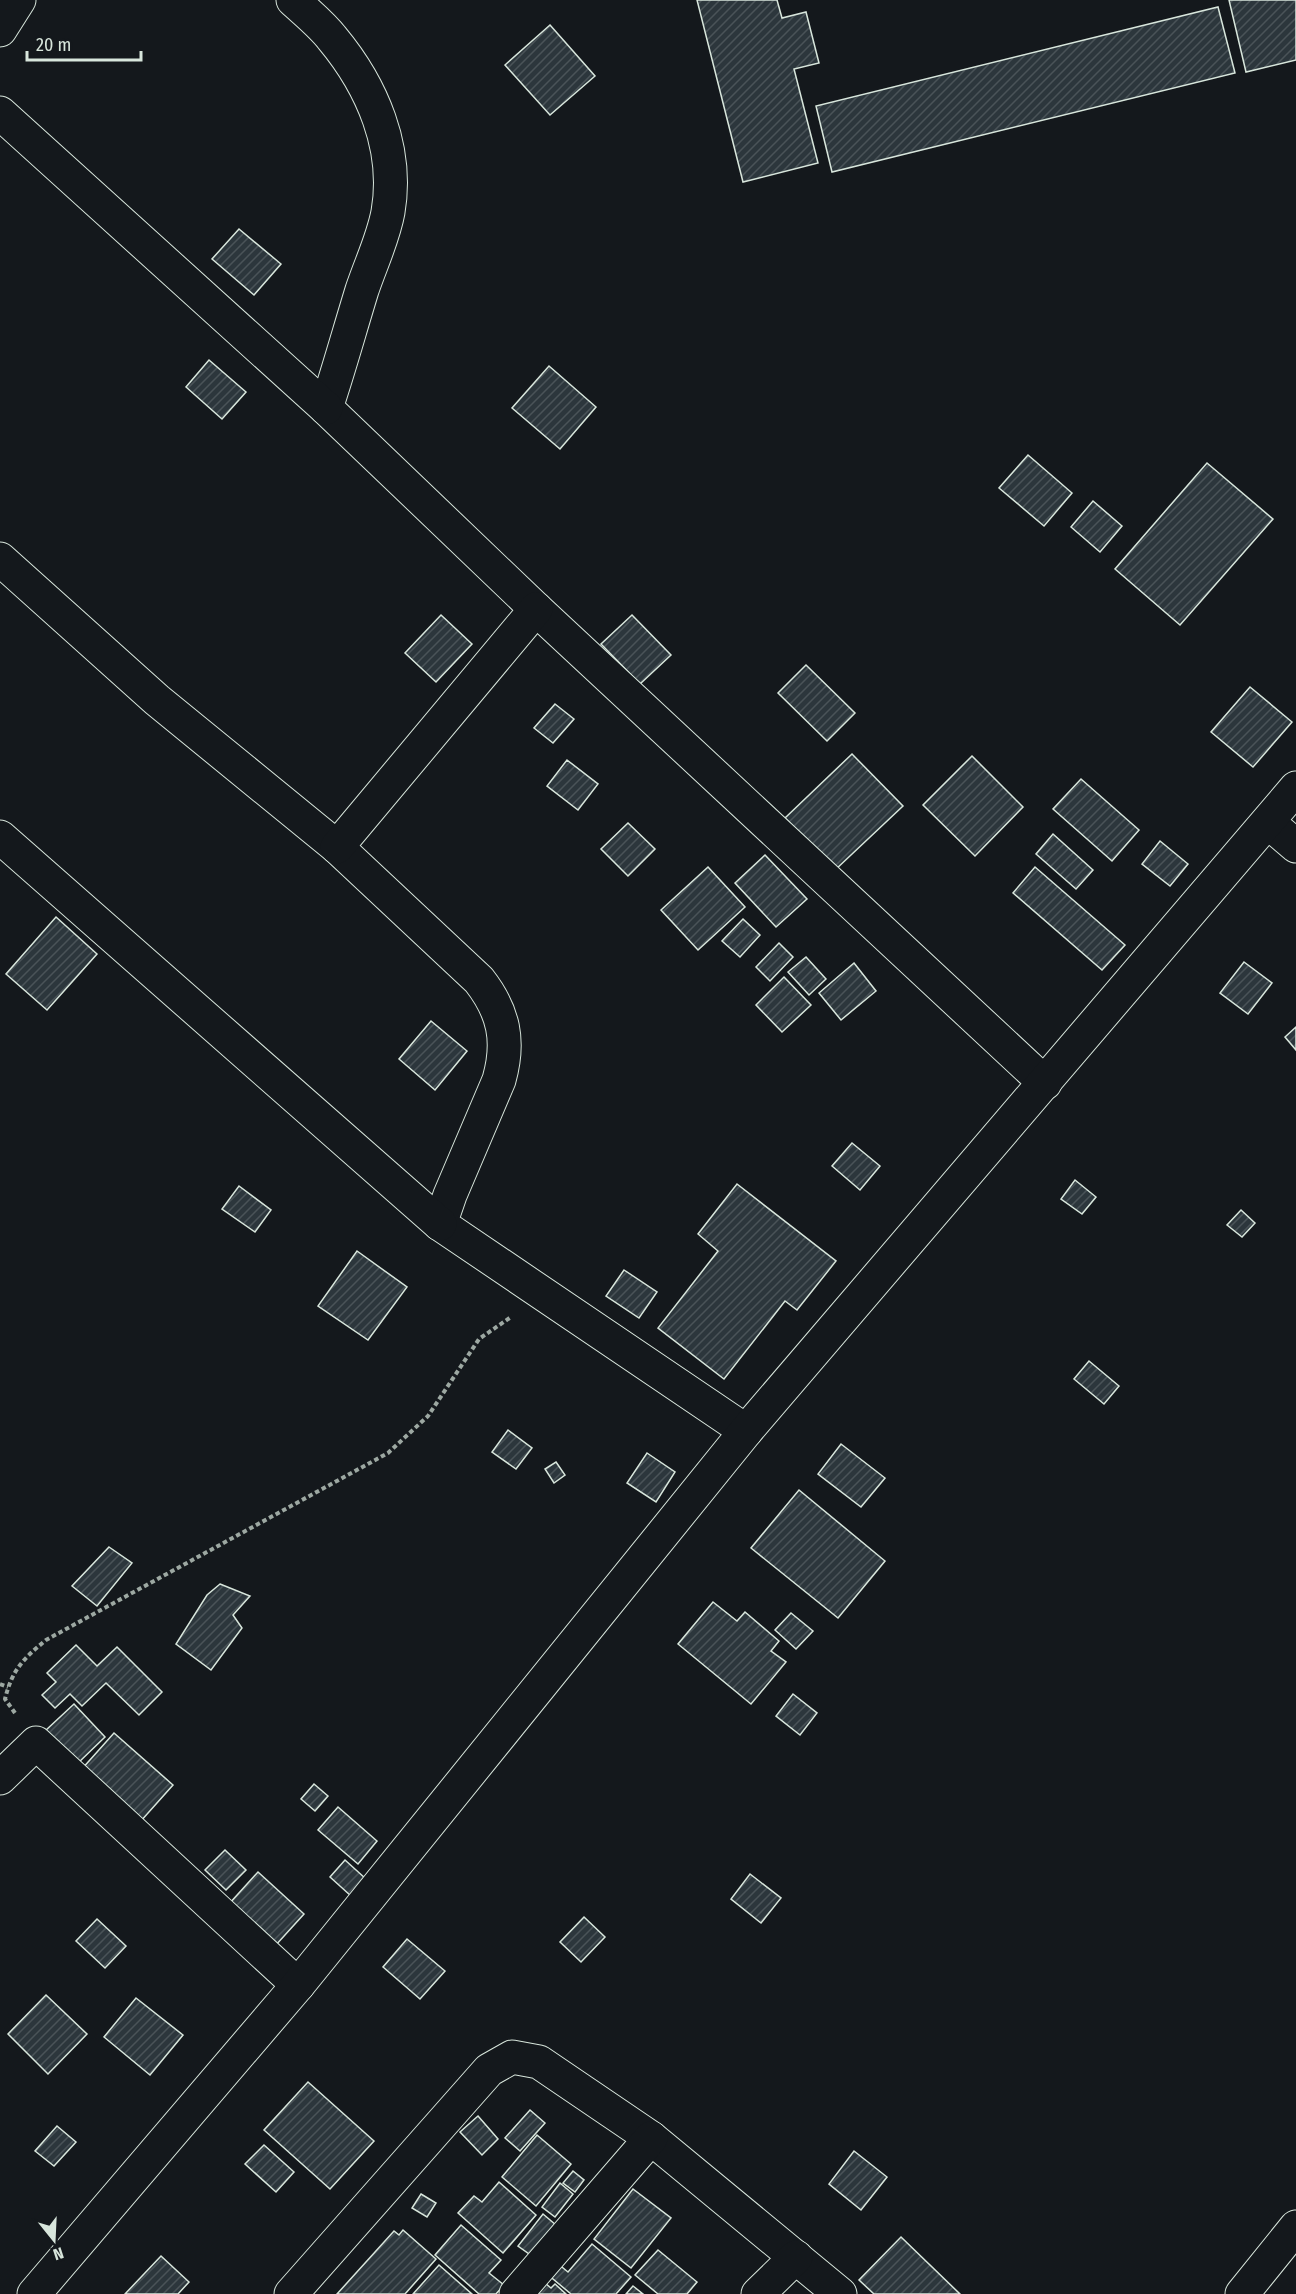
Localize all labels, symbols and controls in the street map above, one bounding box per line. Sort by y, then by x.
scale bar [27,24,141,62]
text: 20 m [36,34,71,56]
north arrow [24,2210,84,2270]
text: N [51,2243,66,2264]

